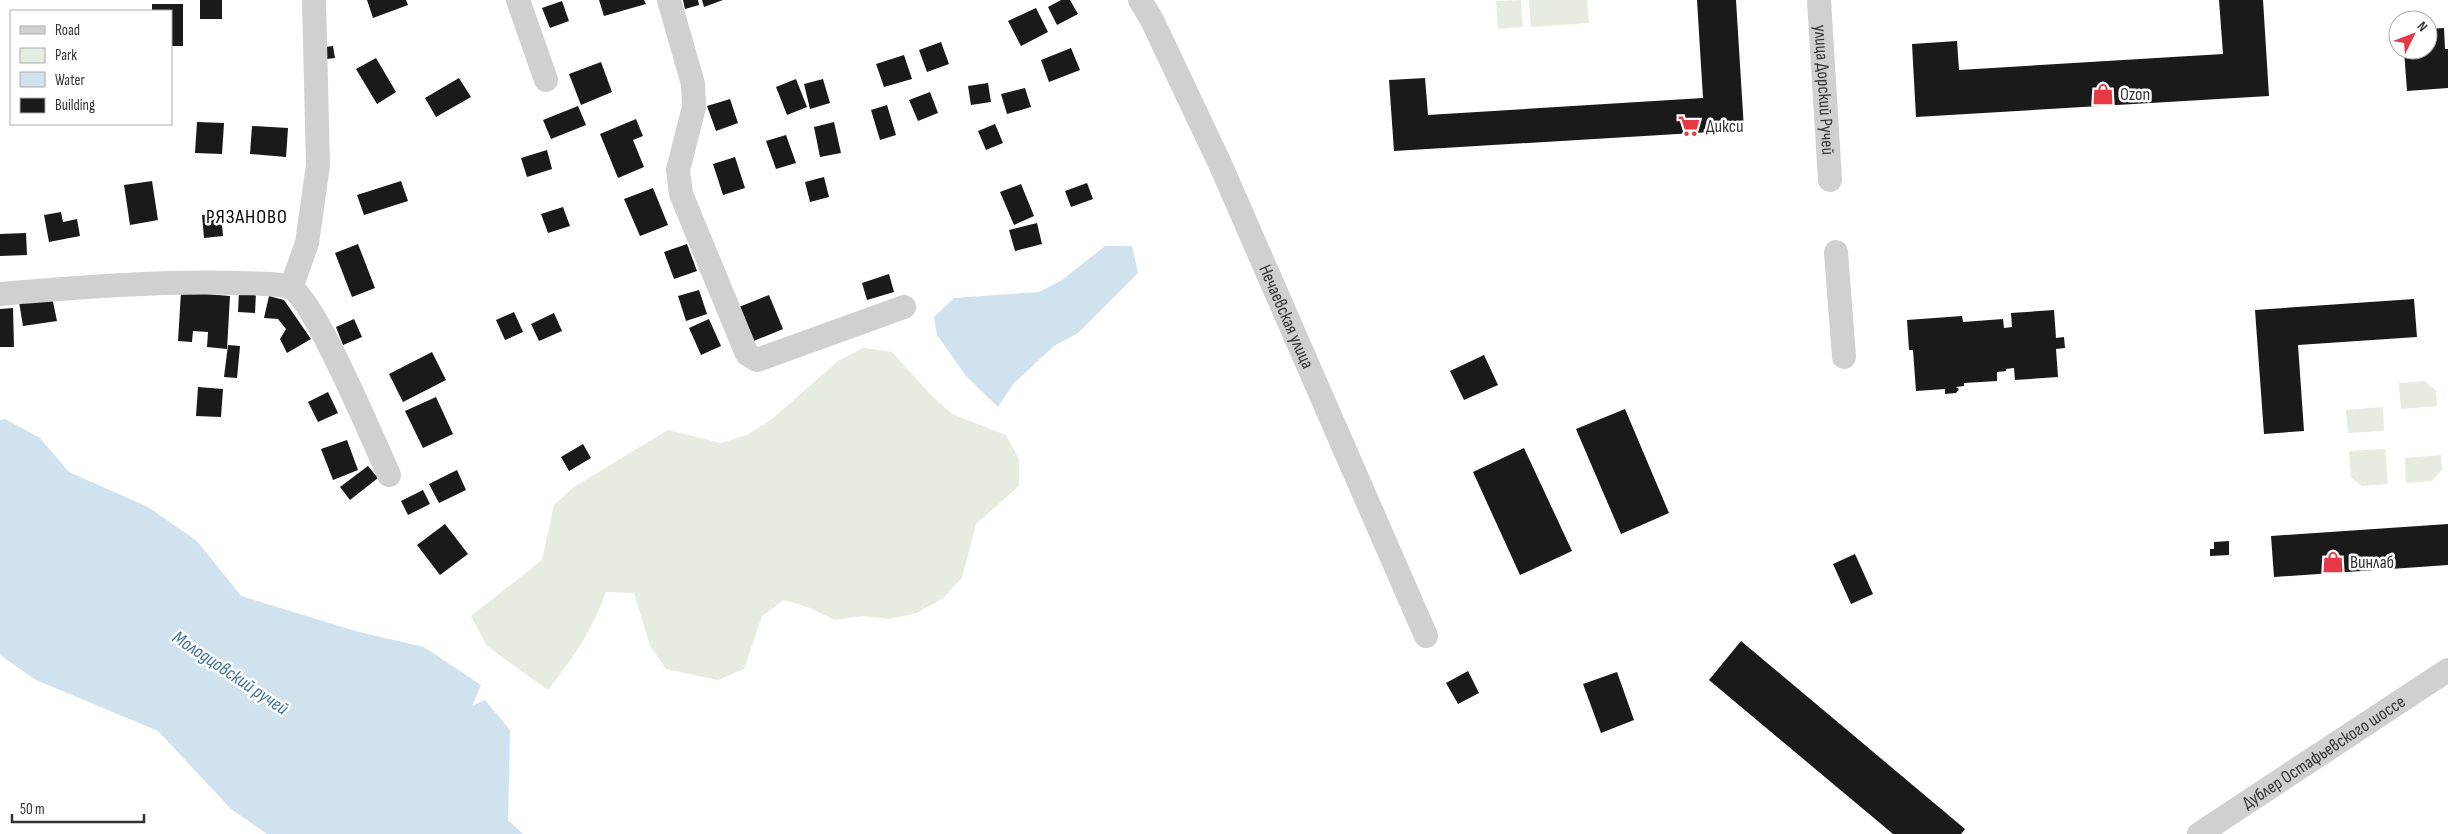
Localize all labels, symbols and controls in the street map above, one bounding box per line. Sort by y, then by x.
legend [10,10,172,125]
north arrow [2388,10,2438,60]
text: N [2413,18,2431,35]
text: Road [55,21,80,40]
street label: улица Дорский Ручей [1810,24,1838,155]
text: Park [55,46,77,65]
text: Water [55,71,86,90]
shop icon: Ozon [2090,81,2116,107]
place label: Ozon [2120,84,2150,105]
text: Building [55,96,95,115]
supermarket icon: Дикси [1676,113,1702,139]
place label: Дикси [1706,116,1743,137]
district label: РЯЗАНОВО [206,205,288,229]
street label: Нечаевская улица [1254,261,1318,372]
shop icon: Винлаб [2320,549,2346,575]
place label: Винлаб [2350,552,2394,573]
water label: Молодцовский ручей [168,626,293,721]
street label: Дублер Остафьевского шоссе [2238,691,2409,814]
scale bar [12,792,145,824]
text: 50 m [20,800,45,819]

